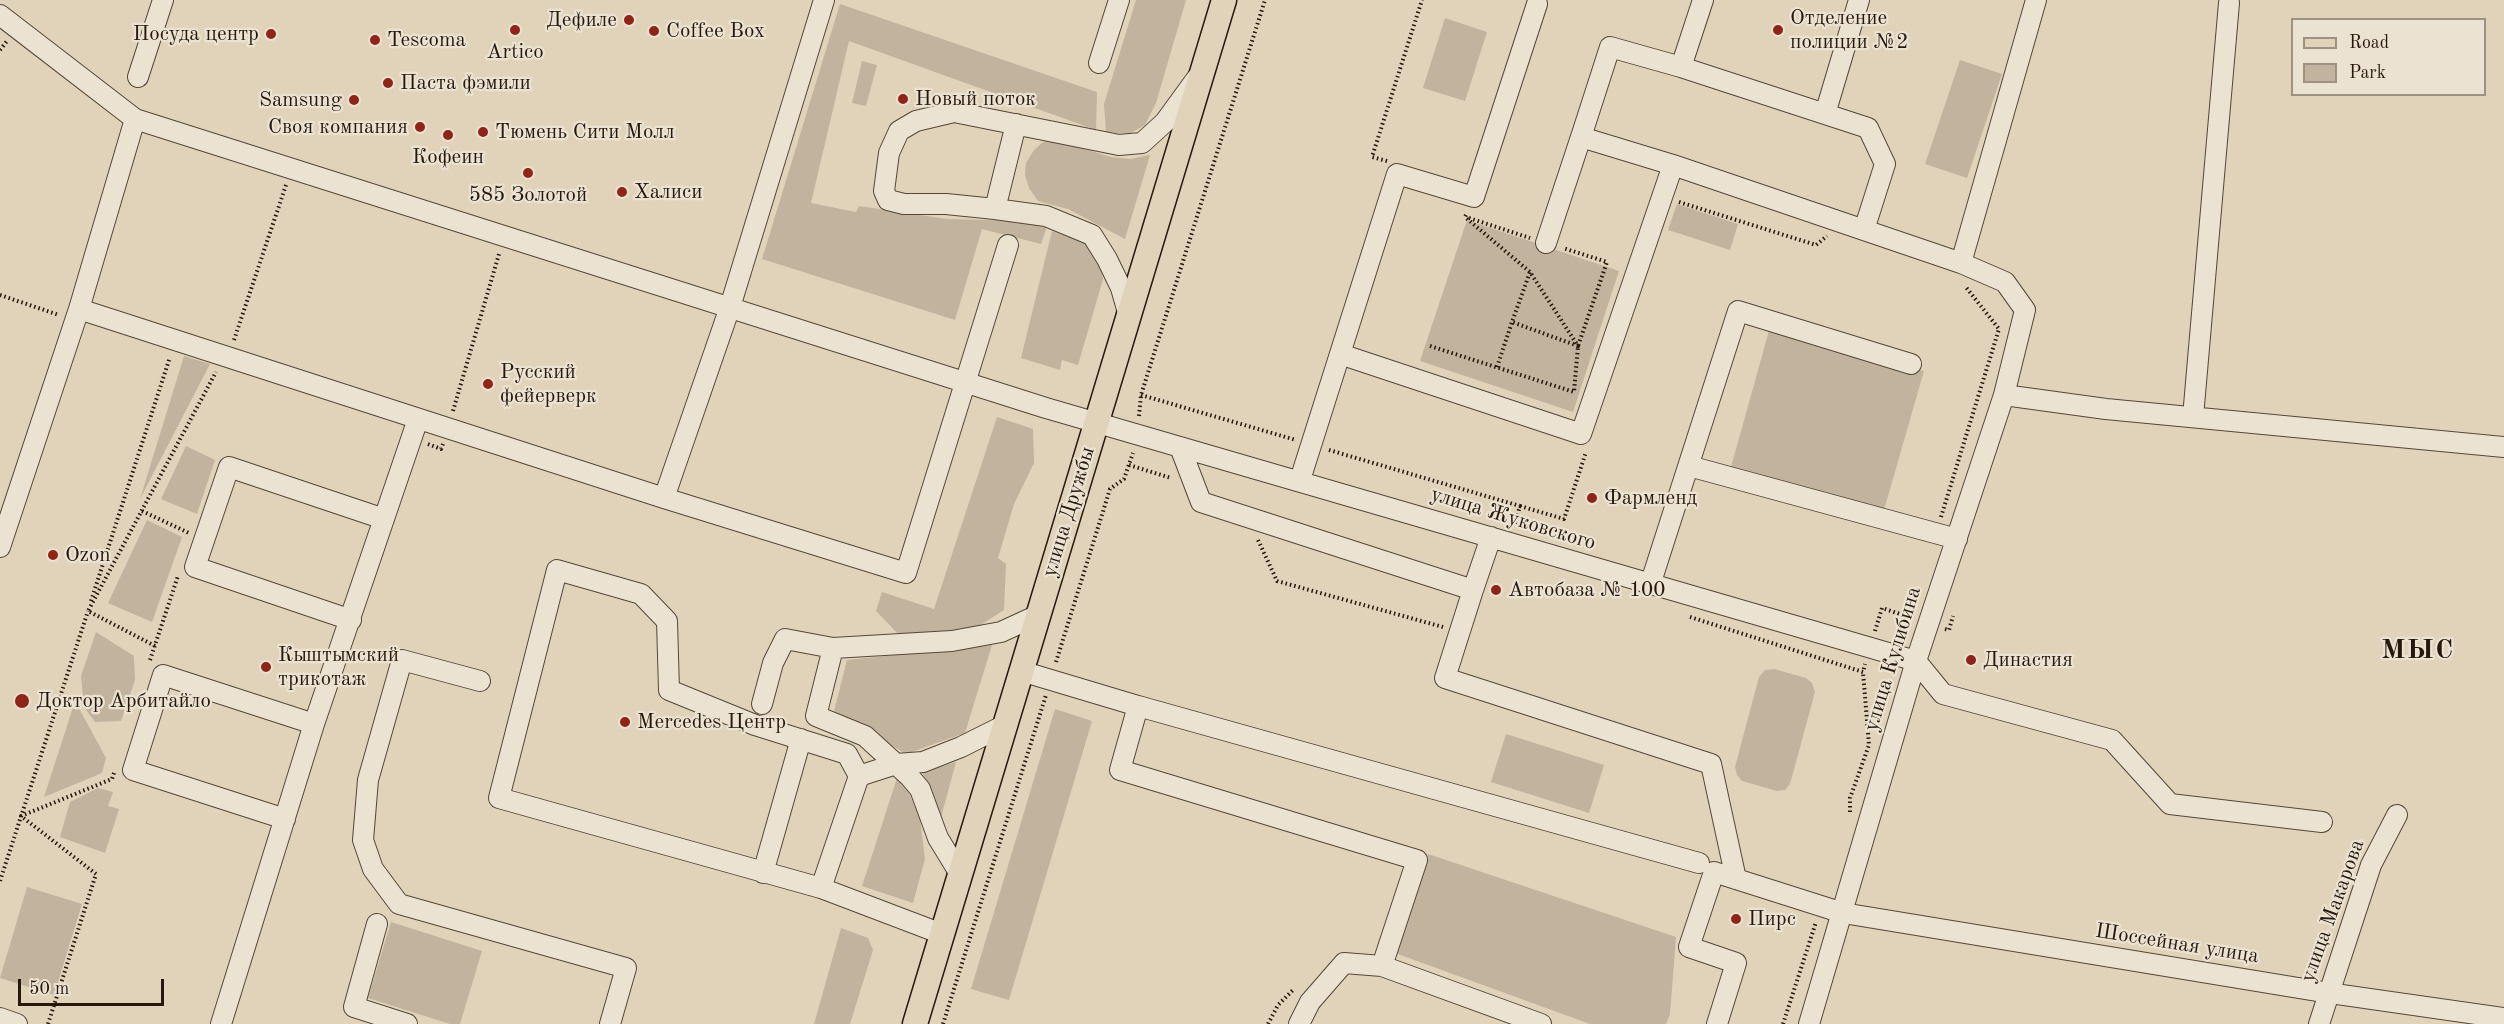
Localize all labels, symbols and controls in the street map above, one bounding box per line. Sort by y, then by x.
place label: Отделение полиции №2 [1790,5,1908,55]
place label: Дефиле [546,7,617,33]
marker: Дефиле [622,13,636,27]
place label: Coffee Box [666,18,765,44]
legend [2291,18,2486,96]
place label: Посуда центр [133,21,259,47]
marker: Artico [508,23,522,37]
marker: Отделение полиции №2 [1771,23,1785,37]
marker: Coffee Box [647,24,661,38]
marker: Посуда центр [264,27,278,41]
place label: Tescoma [387,27,466,53]
marker: Tescoma [368,33,382,47]
text: Road [2349,34,2389,52]
place label: Artico [486,39,544,65]
text: Park [2349,64,2386,82]
place label: Паста фэмили [400,70,531,96]
marker: Паста фэмили [381,76,395,90]
place label: Новый поток [915,86,1036,112]
place label: Samsung [259,87,342,113]
marker: Новый поток [896,92,910,106]
marker: Samsung [347,93,361,107]
place label: Своя компания [268,114,408,140]
place label: Тюмень Сити Молл [495,119,675,145]
marker: Своя компания [413,120,427,134]
marker: Тюмень Сити Молл [476,125,490,139]
marker: Кофеин [441,128,455,142]
place label: Кофеин [412,144,484,170]
marker: 585 Золотой [521,166,535,180]
place label: Халиси [634,179,702,205]
place label: 585 Золотой [469,182,587,208]
marker: Халиси [615,185,629,199]
place label: Русский фейерверк [500,359,597,409]
marker: Русский фейерверк [481,377,495,391]
street label: улица Дружбы [1037,444,1101,580]
street label: улица Жуковского [1427,482,1599,556]
place label: Фармленд [1604,485,1697,511]
marker: Фармленд [1585,491,1599,505]
place label: Ozon [65,542,111,568]
marker: Ozon [46,548,60,562]
place label: Автобаза № 100 [1508,577,1665,603]
marker: Автобаза № 100 [1489,583,1503,597]
street label: улица Кулибина [1859,583,1927,735]
district label: МЫС [2381,635,2455,667]
place label: Кыштымский трикотаж [278,642,399,692]
place label: Династия [1983,647,2073,673]
marker: Династия [1964,653,1978,667]
marker: Кыштымский трикотаж [259,660,273,674]
place label: Доктор Арбитайло [36,688,211,714]
marker: Доктор Арбитайло [13,692,31,710]
place label: Mercedes Центр [637,709,786,735]
marker: Mercedes Центр [618,715,632,729]
street label: улица Макарова [2295,836,2371,986]
place label: Пирс [1748,906,1796,932]
marker: Пирс [1729,912,1743,926]
street label: Шоссейная улица [2093,919,2261,969]
scale bar [21,967,166,1005]
text: 50 m [29,980,69,998]

